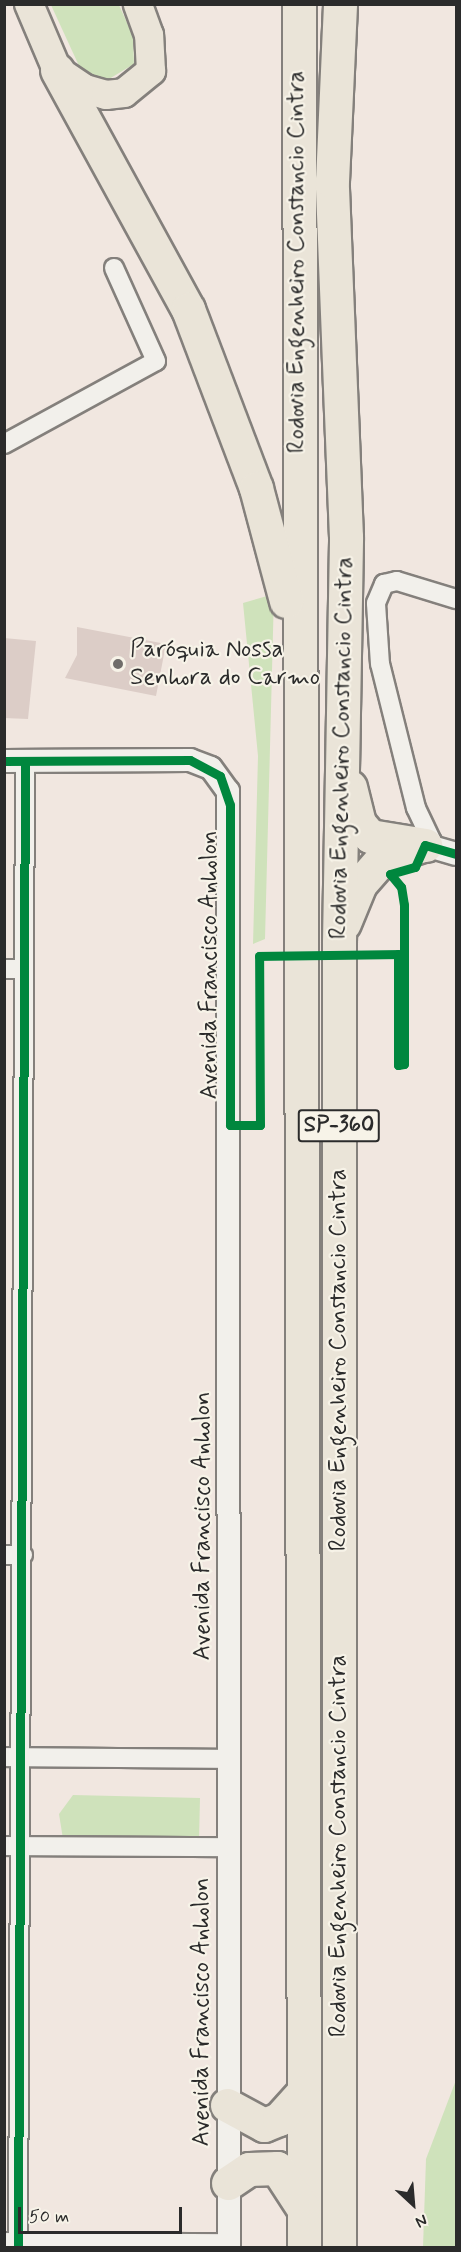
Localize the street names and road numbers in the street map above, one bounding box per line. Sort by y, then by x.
street label: Rodovia Engenheiro Constancio Cintra [283,71,311,453]
street label: Rodovia Engenheiro Constancio Cintra [324,557,360,939]
street label: Avenida Francisco Anholon [196,830,224,1100]
road number: SP-360 [297,1107,381,1145]
street label: Rodovia Engenheiro Constancio Cintra [325,1169,353,1551]
street label: Avenida Francisco Anholon [189,1391,217,1661]
street label: Rodovia Engenheiro Constancio Cintra [325,1655,353,2037]
street label: Avenida Francisco Anholon [188,1877,216,2147]

